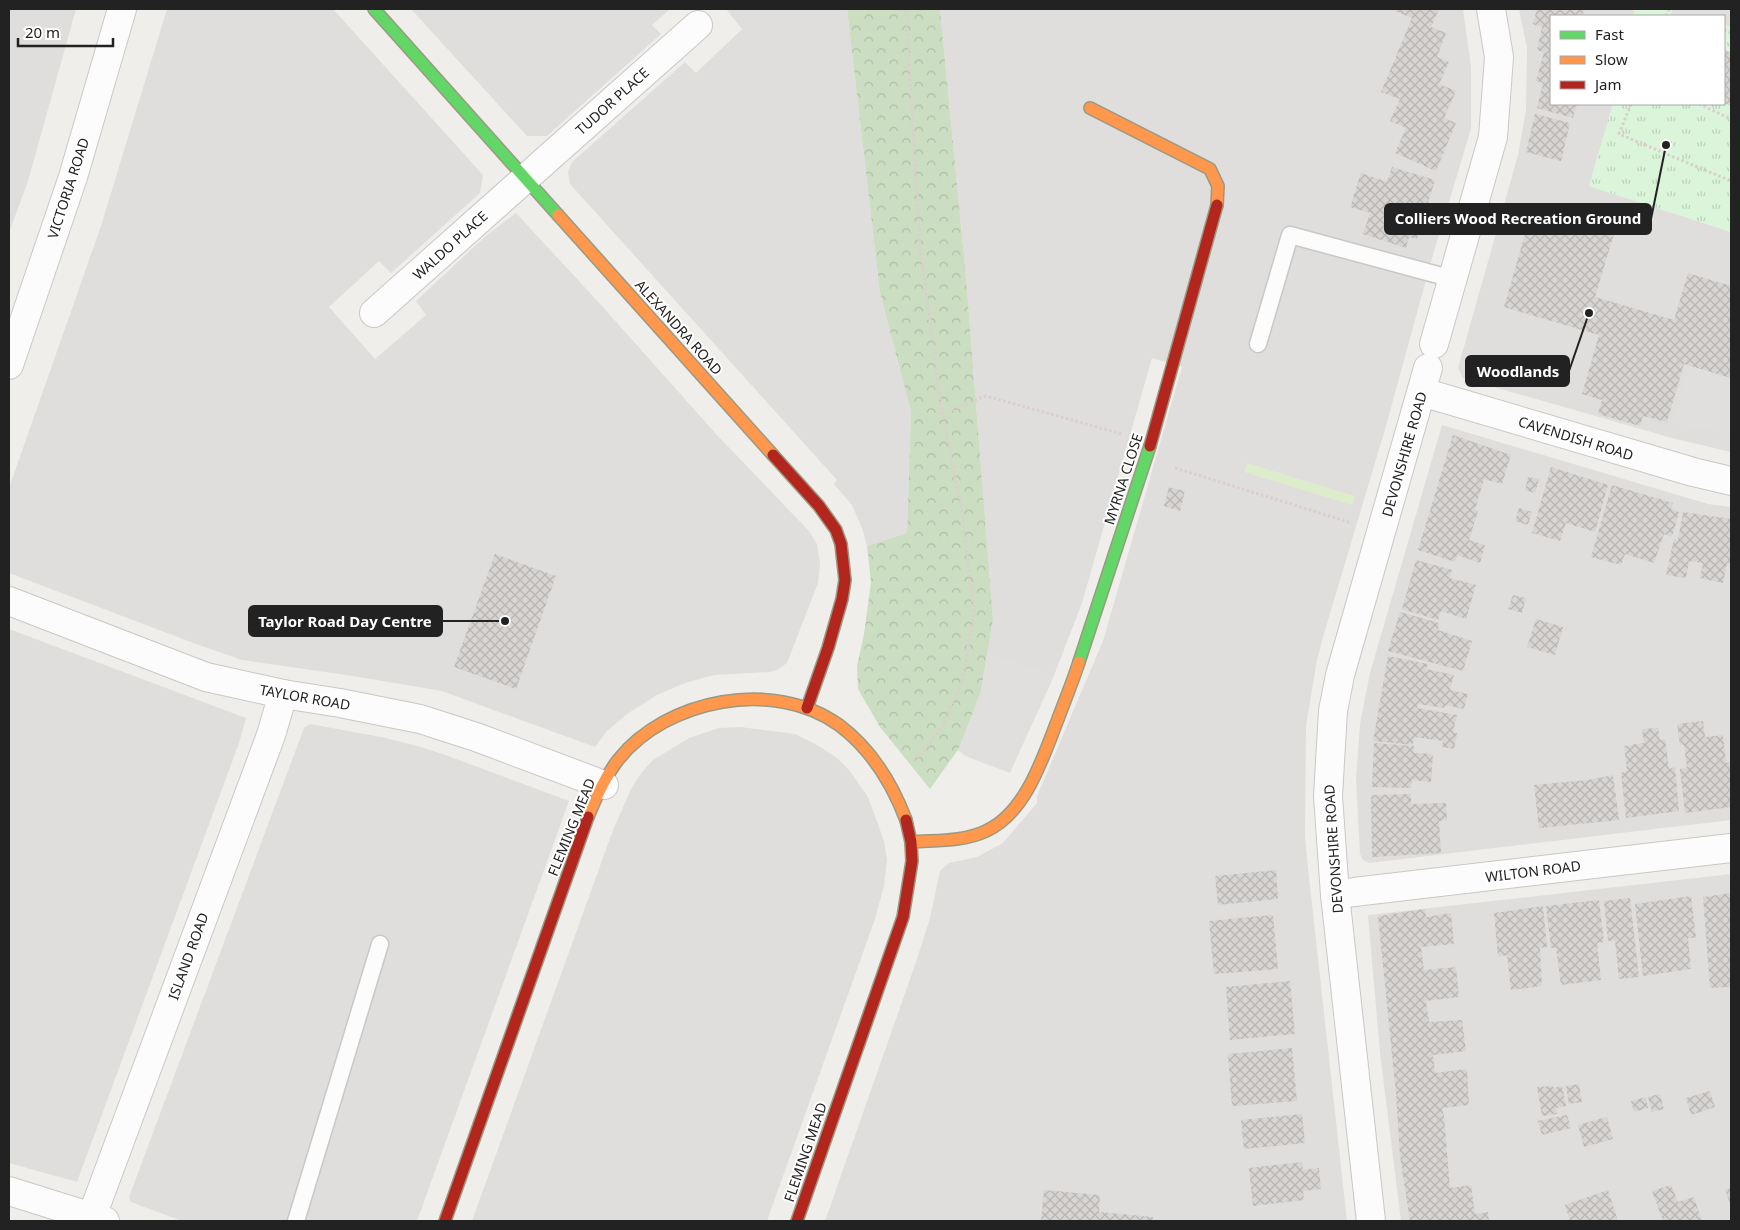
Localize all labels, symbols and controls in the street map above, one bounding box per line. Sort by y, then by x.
scale bar [18,15,112,47]
legend [1550,15,1725,105]
text: 20 m [25,22,60,42]
text: Fast [1595,24,1624,44]
text: Slow [1595,49,1628,69]
street label: TUDOR PLACE [571,63,653,139]
text: Jam [1593,74,1622,94]
street label: VICTORIA ROAD [43,135,93,241]
callout: Colliers Wood Recreation Ground [1385,204,1651,234]
street label: WALDO PLACE [408,206,492,284]
text: Colliers Wood Recreation Ground [1395,208,1641,228]
street label: ALEXANDRA ROAD [631,275,727,379]
callout: Woodlands [1466,356,1569,386]
text: Woodlands [1477,361,1559,381]
street label: DEVONSHIRE ROAD [1377,389,1431,519]
street label: CAVENDISH ROAD [1516,411,1636,465]
street label: MYRNA CLOSE [1099,431,1147,527]
callout: Taylor Road Day Centre [249,606,442,636]
text: Taylor Road Day Centre [258,611,432,631]
street label: TAYLOR ROAD [258,680,352,714]
street label: FLEMING MEAD [543,775,599,879]
street label: DEVONSHIRE ROAD [1319,784,1347,914]
street label: WILTON ROAD [1484,856,1582,886]
street label: ISLAND ROAD [163,910,213,1002]
street label: FLEMING MEAD [779,1100,831,1204]

